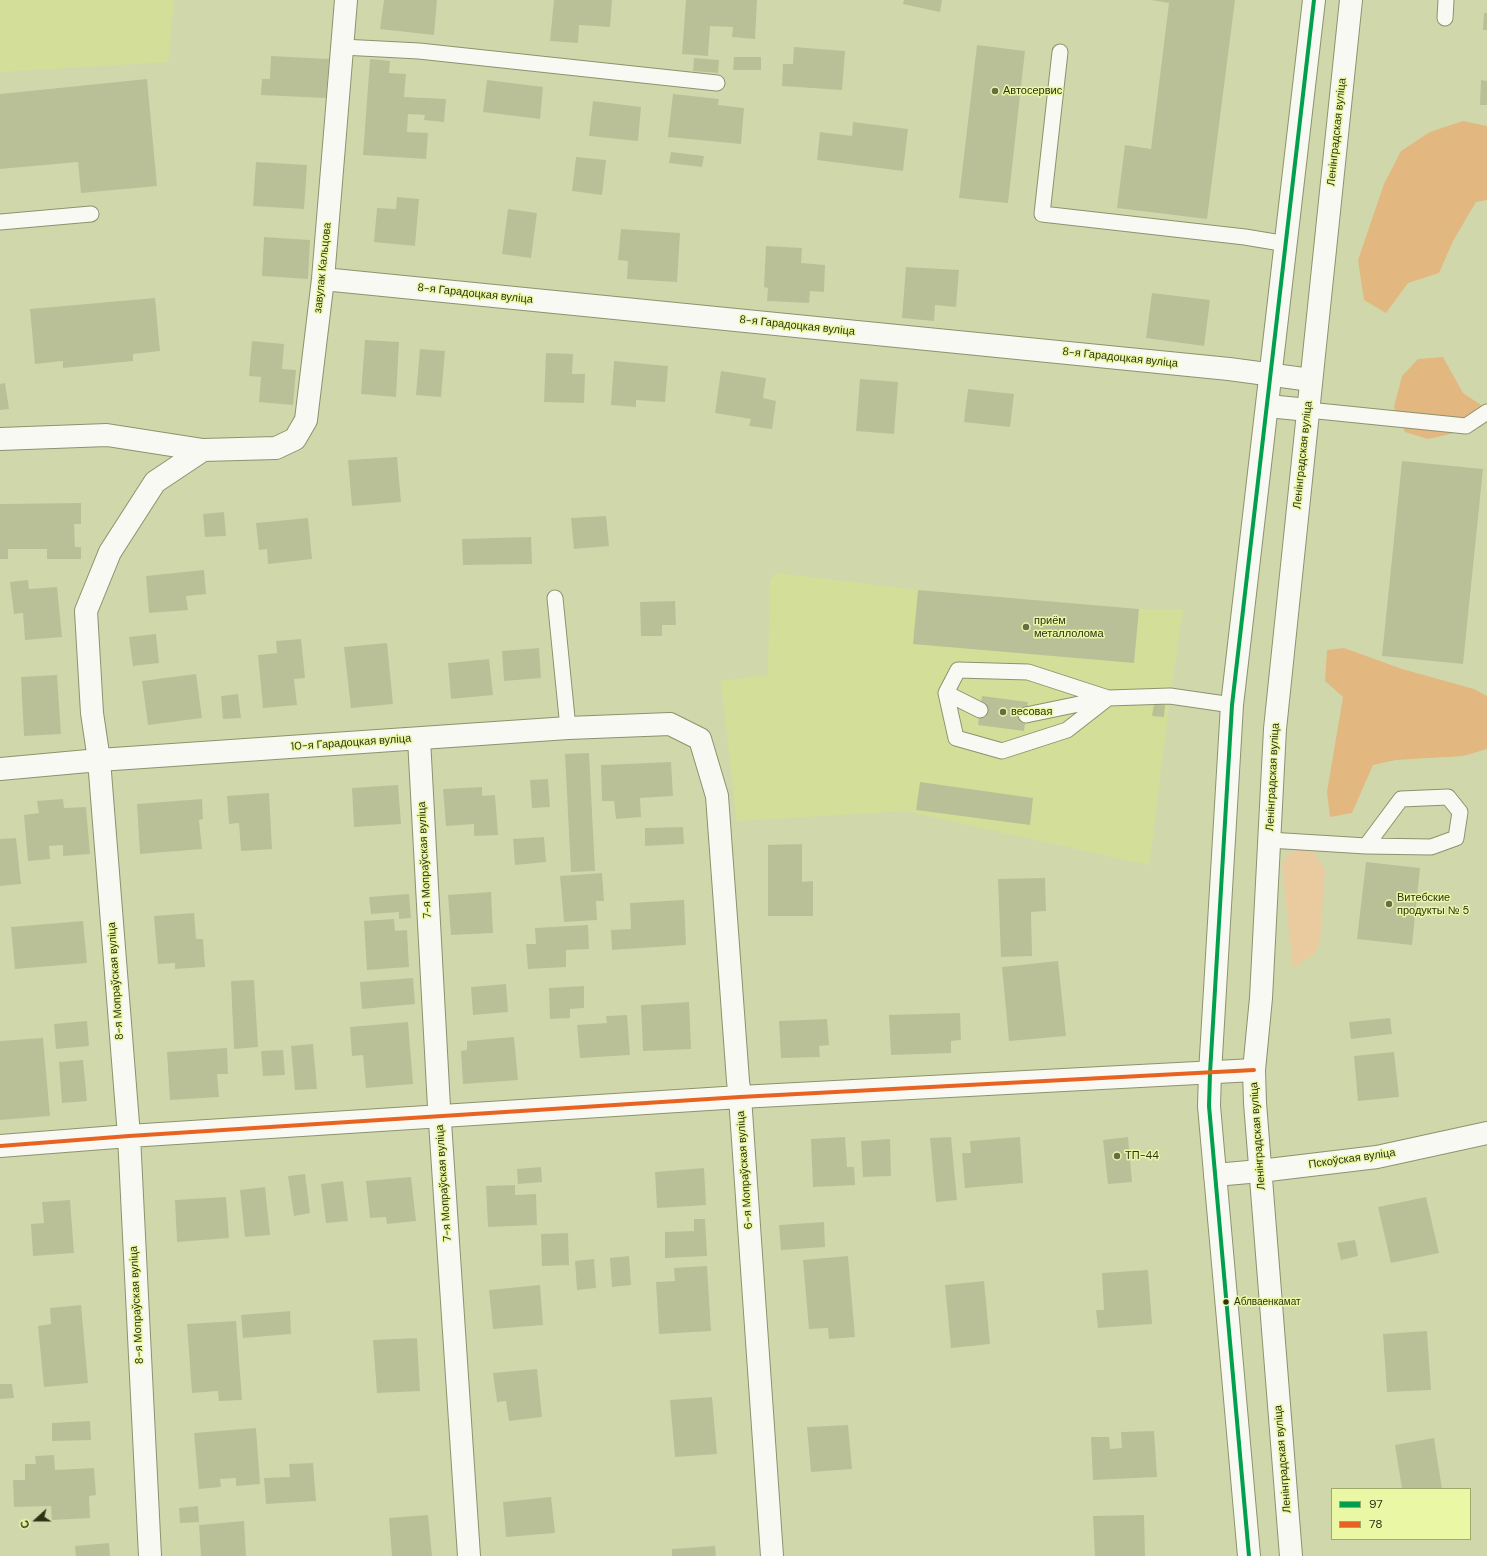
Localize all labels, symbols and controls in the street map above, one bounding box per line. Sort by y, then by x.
street label: Ленінградская вуліца [1325,77,1349,187]
place label: Автосервис [1003,84,1062,98]
marker: Автосервис [990,86,1000,96]
street label: завулак Кальцова [312,222,334,314]
street label: 8-я Гарадоцкая вуліца [417,281,533,307]
street label: 8-я Гарадоцкая вуліца [739,313,855,339]
street label: 8-я Гарадоцкая вуліца [1062,345,1178,371]
street label: Ленінградская вуліца [1291,400,1315,510]
place label: приём металлолома [1034,614,1104,640]
marker: приём металлолома [1021,622,1031,632]
place label: весовая [1011,705,1052,719]
marker: весовая [998,707,1008,717]
street label: Ленінградская вуліца [1264,723,1282,831]
street label: 10-я Гарадоцкая вуліца [290,732,412,754]
street label: 7-я Мопраўская вуліца [415,801,435,919]
place label: Витебские продукты № 5 [1397,891,1469,917]
marker: Витебские продукты № 5 [1384,899,1394,909]
street label: 8-я Мопраўская вуліца [105,922,127,1040]
street label: Ленінградская вуліца [1248,1082,1268,1190]
street label: 6-я Мопраўская вуліца [734,1110,756,1230]
street label: 7-я Мопраўская вуліца [433,1124,455,1242]
street label: Пскоўская вуліца [1308,1146,1396,1172]
place label: ТП-44 [1125,1149,1159,1163]
marker: ТП-44 [1112,1151,1122,1161]
street label: 8-я Мопраўская вуліца [127,1246,147,1364]
place label: Аблваенкамат [1234,1296,1301,1308]
marker: Аблваенкамат [1221,1297,1231,1307]
street label: Ленінградская вуліца [1272,1404,1294,1514]
legend [1331,1488,1471,1540]
text: 97 [1369,1496,1383,1512]
north arrow [16,1500,56,1540]
text: 78 [1369,1516,1383,1532]
text: С [17,1518,33,1531]

